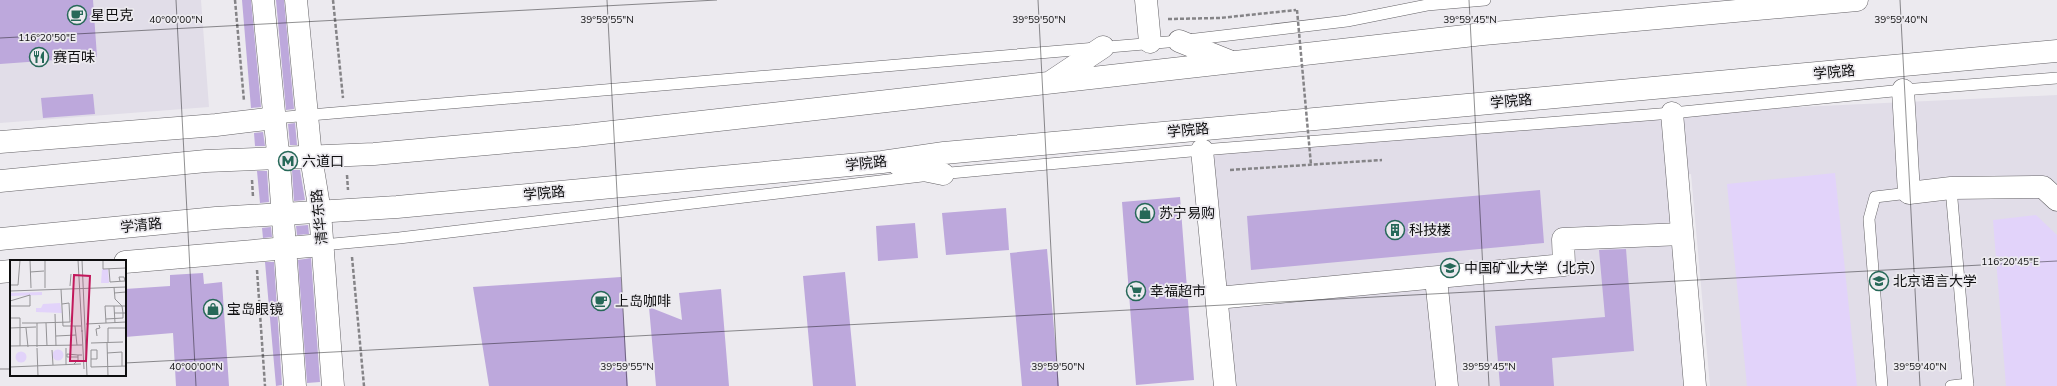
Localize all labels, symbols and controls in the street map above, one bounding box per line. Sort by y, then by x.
cafe icon: 星巴克 [66,4,88,26]
place label: 星巴克 [91,6,133,24]
text: 40°00'00"N [149,13,203,26]
text: 39°59'55"N [580,13,634,26]
text: 39°59'50"N [1012,13,1066,26]
text: 39°59'45"N [1443,13,1497,26]
text: 39°59'40"N [1874,13,1928,26]
text: 116°20'50"E [18,31,76,44]
restaurant icon: 赛百味 [28,46,50,68]
place label: 赛百味 [53,48,95,66]
street label: 学院路 [1812,61,1856,83]
street label: 学院路 [1489,90,1533,112]
street label: 学院路 [1166,119,1210,141]
metro station icon: 六道口 [277,150,299,172]
place label: 六道口 [302,152,344,170]
street label: 学院路 [844,152,888,174]
street label: 学院路 [522,182,566,204]
street label: 清华东路 [307,188,331,246]
shop icon: 苏宁易购 [1134,202,1156,224]
place label: 苏宁易购 [1159,204,1215,222]
street label: 学清路 [119,214,163,236]
building icon: 科技楼 [1384,219,1406,241]
place label: 科技楼 [1409,221,1451,239]
text: 116°20'45"E [1981,255,2039,268]
school or university icon: 中国矿业大学（北京） [1439,257,1461,279]
place label: 中国矿业大学（北京） [1464,259,1604,277]
inset map [10,260,126,376]
school or university icon: 北京语言大学 [1868,270,1890,292]
place label: 北京语言大学 [1893,272,1977,290]
supermarket icon: 幸福超市 [1125,280,1147,302]
place label: 幸福超市 [1150,282,1206,300]
cafe icon: 上岛咖啡 [590,290,612,312]
place label: 上岛咖啡 [615,292,671,310]
shop icon: 宝岛眼镜 [202,298,224,320]
place label: 宝岛眼镜 [227,300,283,318]
text: 40°00'00"N [169,360,223,373]
text: 39°59'55"N [600,360,654,373]
text: 39°59'50"N [1031,360,1085,373]
text: 39°59'45"N [1462,360,1516,373]
text: 39°59'40"N [1893,360,1947,373]

